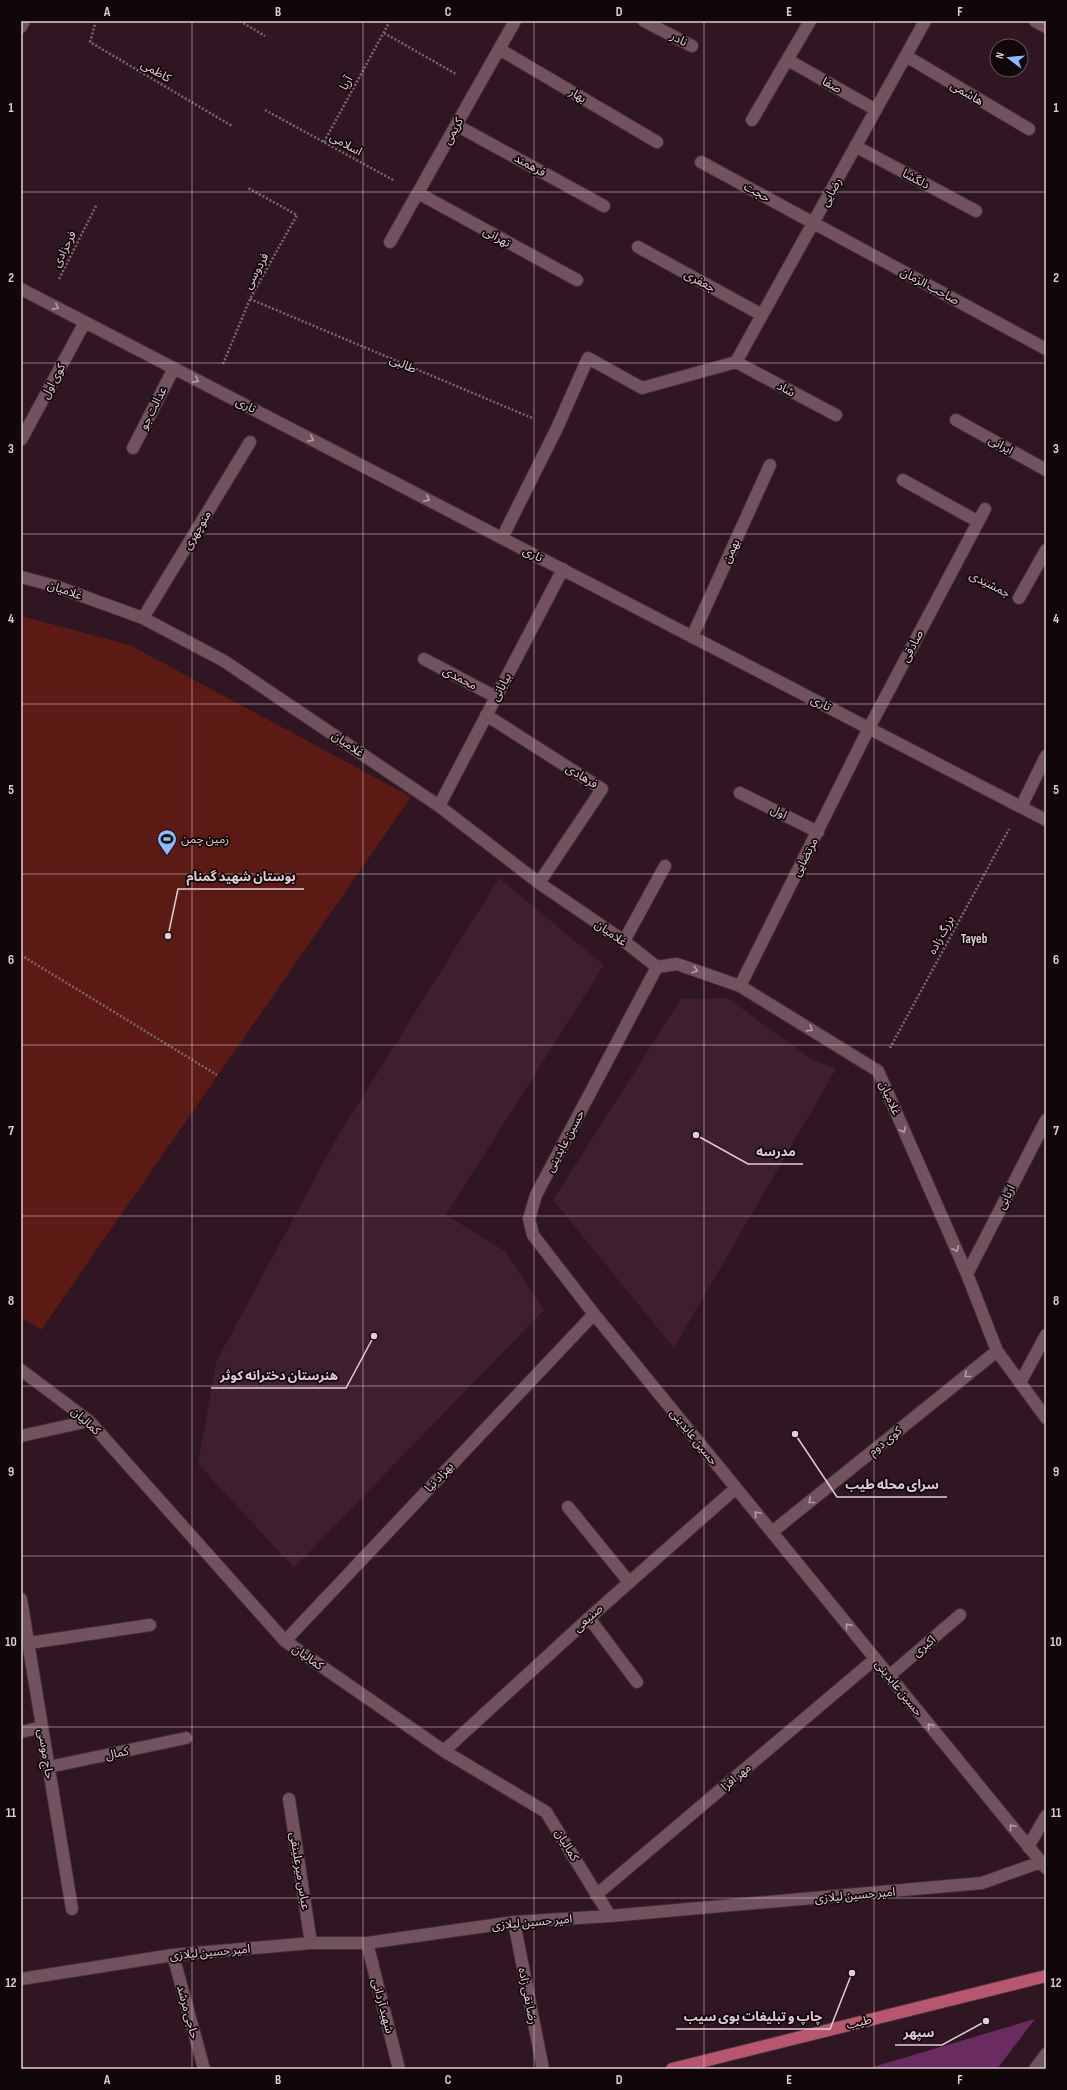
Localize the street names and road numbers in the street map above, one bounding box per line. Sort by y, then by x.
street label: نادر [667,28,690,50]
street label: کاظمی [138,57,174,87]
street label: آریا [336,73,357,93]
street label: صفا [819,74,844,97]
street label: هاشمی [948,78,986,109]
street label: بهار [566,84,589,106]
street label: کریمی [440,114,467,147]
street label: اسلامی [327,129,365,159]
street label: فرهمند [511,151,548,180]
street label: دلگشا [900,166,932,193]
street label: رضایی [817,175,845,209]
street label: حجت [741,179,773,206]
street label: تهرانی [480,224,514,251]
street label: فرحزادی [49,229,80,270]
street label: فردوسی [240,251,272,292]
street label: صاحب الزمان [898,265,962,308]
street label: جعفری [682,267,718,296]
street label: طالبی [387,352,418,377]
street label: کوی اول [38,360,70,402]
street label: شاد [774,378,798,400]
street label: عدالت جو [136,384,171,432]
street label: تاری [233,394,259,417]
street label: ایرانی [986,433,1016,458]
street label: منوچهری [180,508,215,553]
street label: بهمن [719,537,744,566]
street label: تاری [520,543,546,566]
street label: جمشیدی [967,568,1013,601]
street label: غلامیان [46,578,84,603]
street label: صادقی [898,627,927,665]
street label: محمدی [440,663,479,694]
street label: بیابانی [488,670,515,704]
street label: تاری [808,692,834,715]
street label: غلامیان [329,728,367,761]
street label: فرهادی [563,761,600,792]
street label: اول [768,802,790,823]
street label: مرتضایی [789,835,822,879]
street label: بزرگ زاده [925,913,958,957]
street label: غلامیان [592,917,630,950]
street label: غلامیان [875,1079,904,1118]
street label: حسین عابدینی [543,1108,588,1175]
street label: اربابی [994,1182,1019,1212]
street label: کمالیان [68,1404,104,1439]
street label: حسین عابدینی [666,1406,721,1468]
street label: کوی دوم [866,1423,906,1460]
street label: بهزاد نیا [422,1459,457,1495]
street label: صنیعی [570,1601,606,1635]
street label: اکبری [910,1632,939,1660]
street label: کمالیان [289,1641,327,1674]
street label: حسین عابدینی [871,1657,926,1719]
street label: حاج موسی [33,1728,57,1780]
street label: کمال [104,1743,131,1763]
street label: مهر افزا [718,1761,754,1794]
street label: کمالیان [551,1827,582,1865]
street label: عباس میرعلینقی [286,1831,313,1911]
street label: امیر حسین لیلازی [814,1884,896,1907]
street label: امیر حسین لیلازی [491,1911,573,1934]
street label: امیر حسین لیلازی [169,1941,251,1964]
street label: رضا نقی زاده [515,1966,540,2026]
street label: شهید آردانی [368,1977,397,2035]
street label: حاجی مرشد [173,1984,202,2041]
street label: طیب [845,2012,873,2033]

